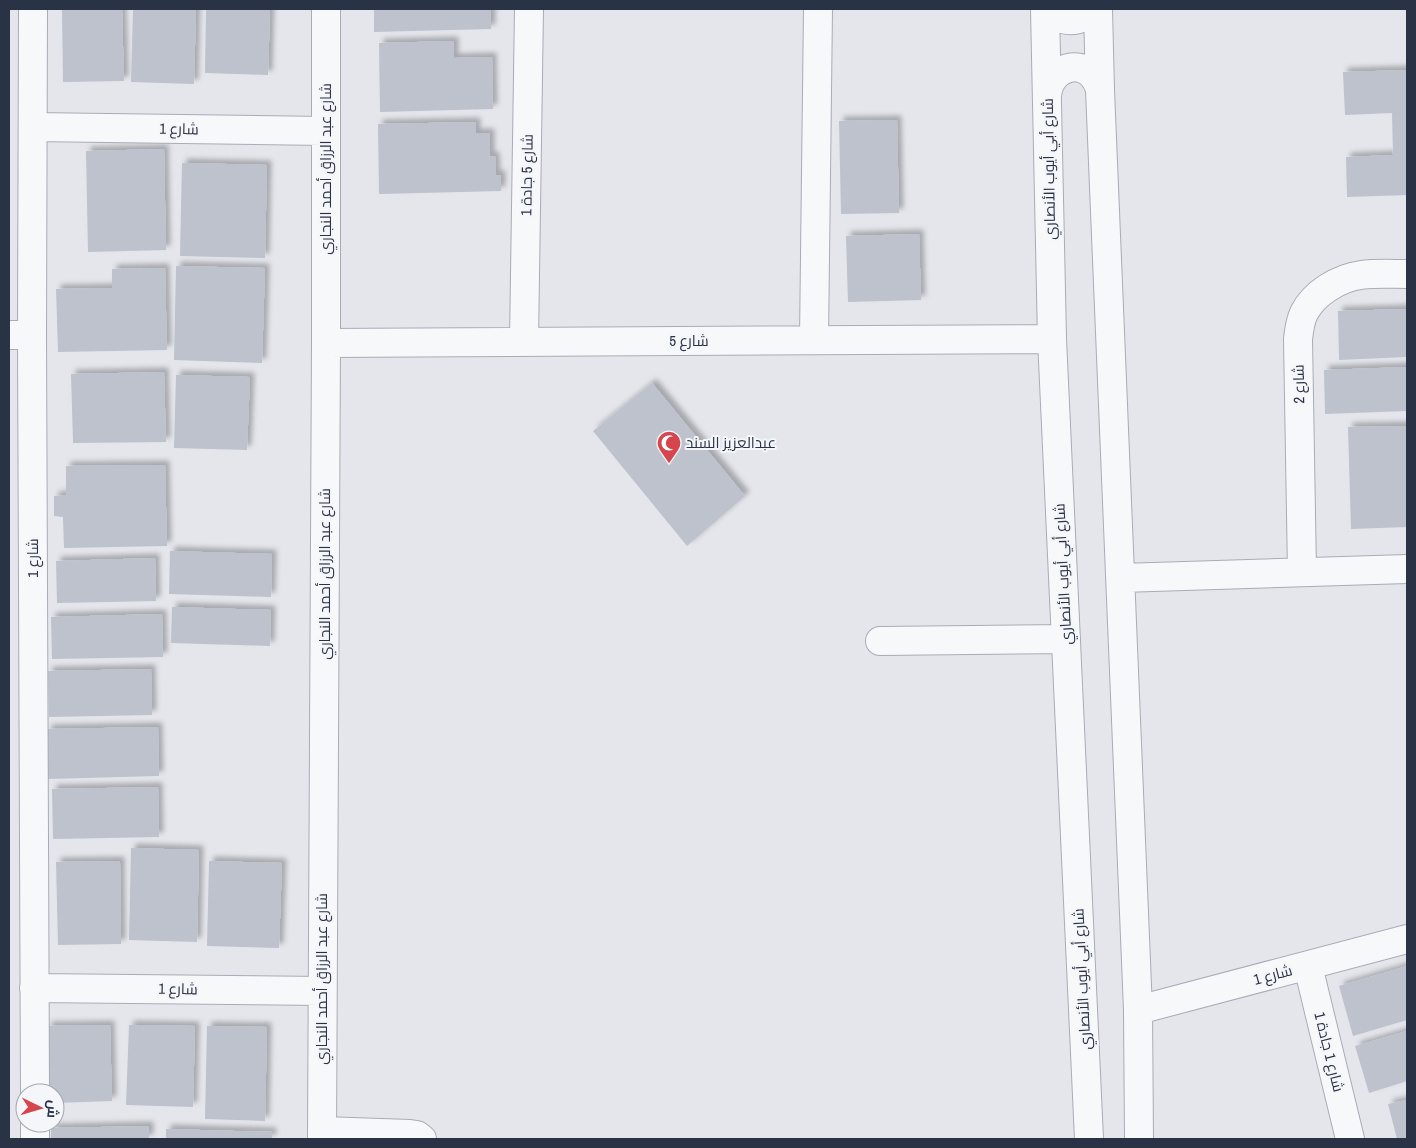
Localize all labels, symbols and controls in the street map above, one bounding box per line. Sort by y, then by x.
street label: شارع عبد الرزاق أحمد النجاري [315,83,338,255]
street label: شارع أبي أيوب الأنصاري [1037,98,1062,240]
street label: شارع 1 [159,118,199,140]
street label: شارع 5 جادة 1 [515,134,539,216]
street label: شارع 5 [669,330,709,352]
street label: شارع 2 [1288,364,1310,404]
mosque icon: عبدالعزيز السند [656,430,682,464]
place label: عبدالعزيز السند [686,432,776,453]
street label: شارع عبد الرزاق أحمد النجاري [314,488,337,660]
street label: شارع أبي أيوب الأنصاري [1048,503,1079,645]
street label: شارع 1 [22,538,44,578]
street label: شارع عبد الرزاق أحمد النجاري [311,893,334,1065]
street label: شارع أبي أيوب الأنصاري [1067,908,1098,1050]
street label: شارع 1 [1251,959,1295,991]
street label: شارع 1 [158,978,198,1000]
street label: شارع 1 جادة 1 [1308,1010,1350,1094]
north arrow [15,1083,65,1133]
text: ش [43,1099,63,1119]

